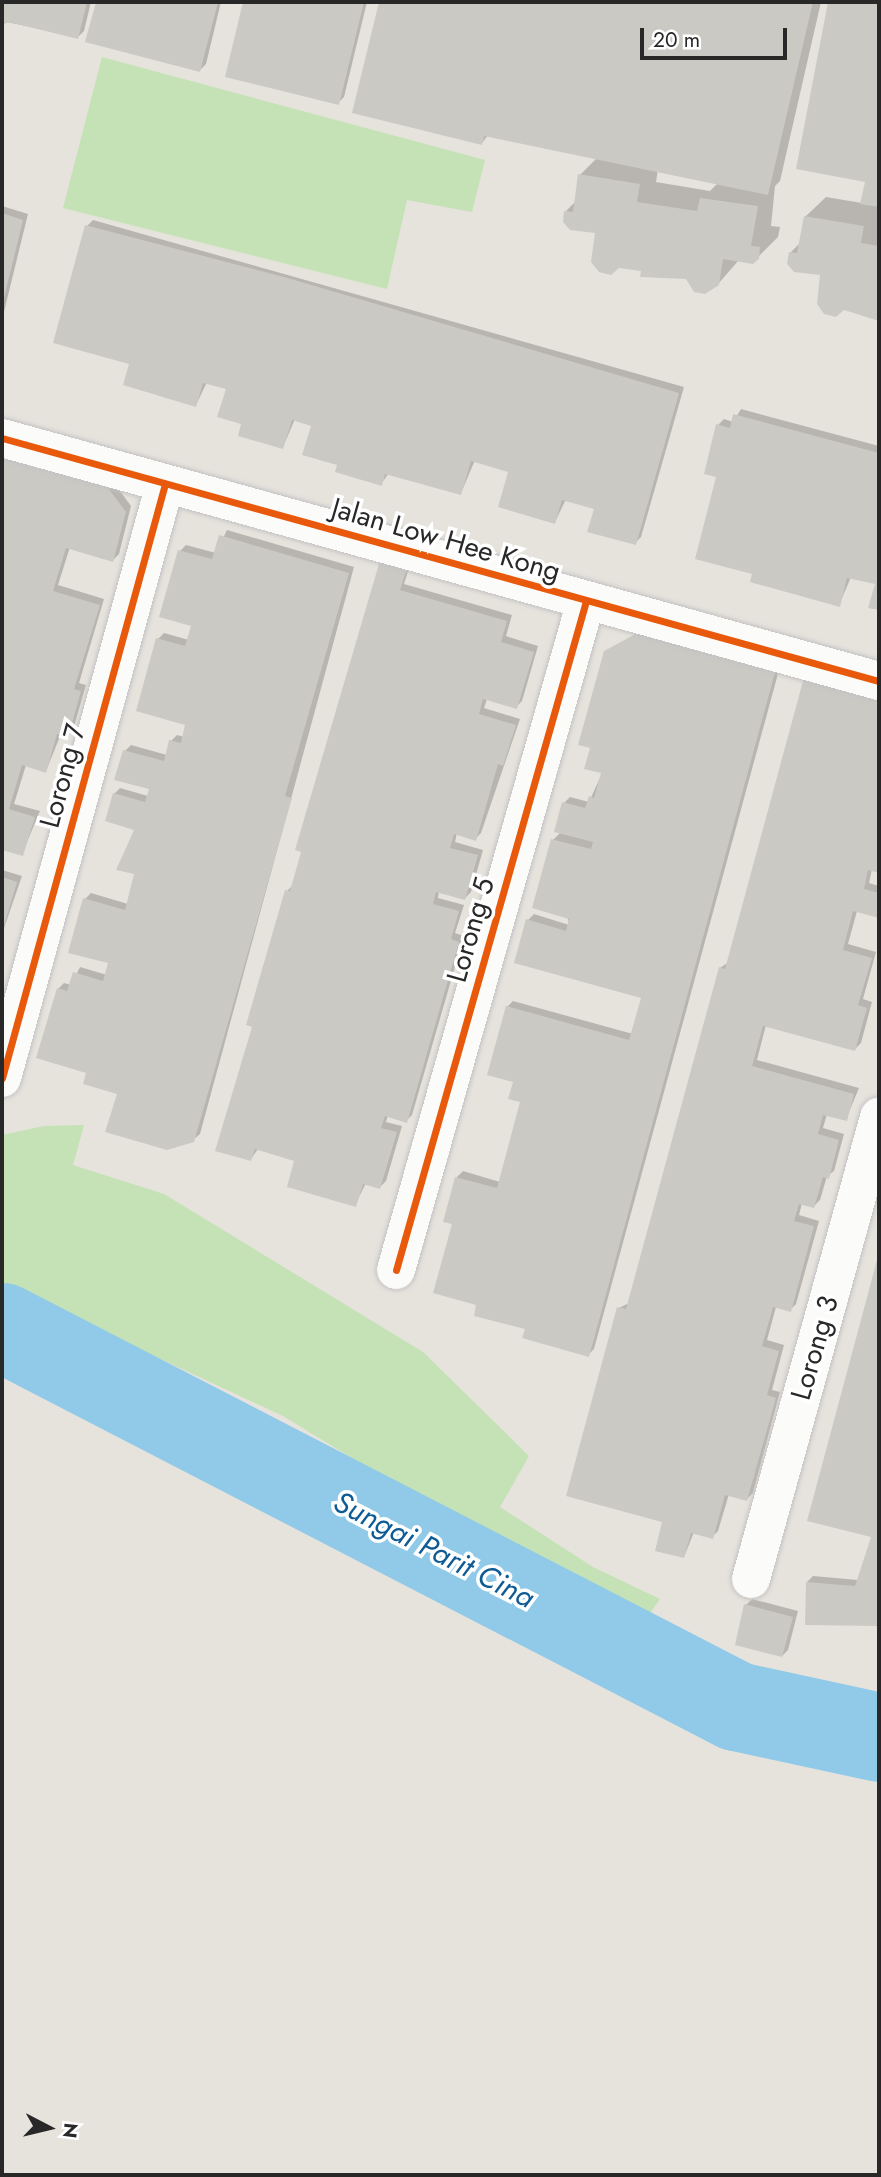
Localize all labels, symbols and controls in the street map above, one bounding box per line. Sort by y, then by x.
scale bar [643,14,790,58]
text: 20 m [653,25,700,55]
street label: Jalan Low Hee Kong [328,491,564,589]
street label: Lorong 7 [33,720,93,832]
street label: Lorong 5 [440,874,502,986]
street label: Lorong 3 [784,1292,846,1404]
water label: Sungai Parit Cina [327,1484,541,1616]
north arrow [14,2093,84,2163]
text: N [56,2121,85,2140]

